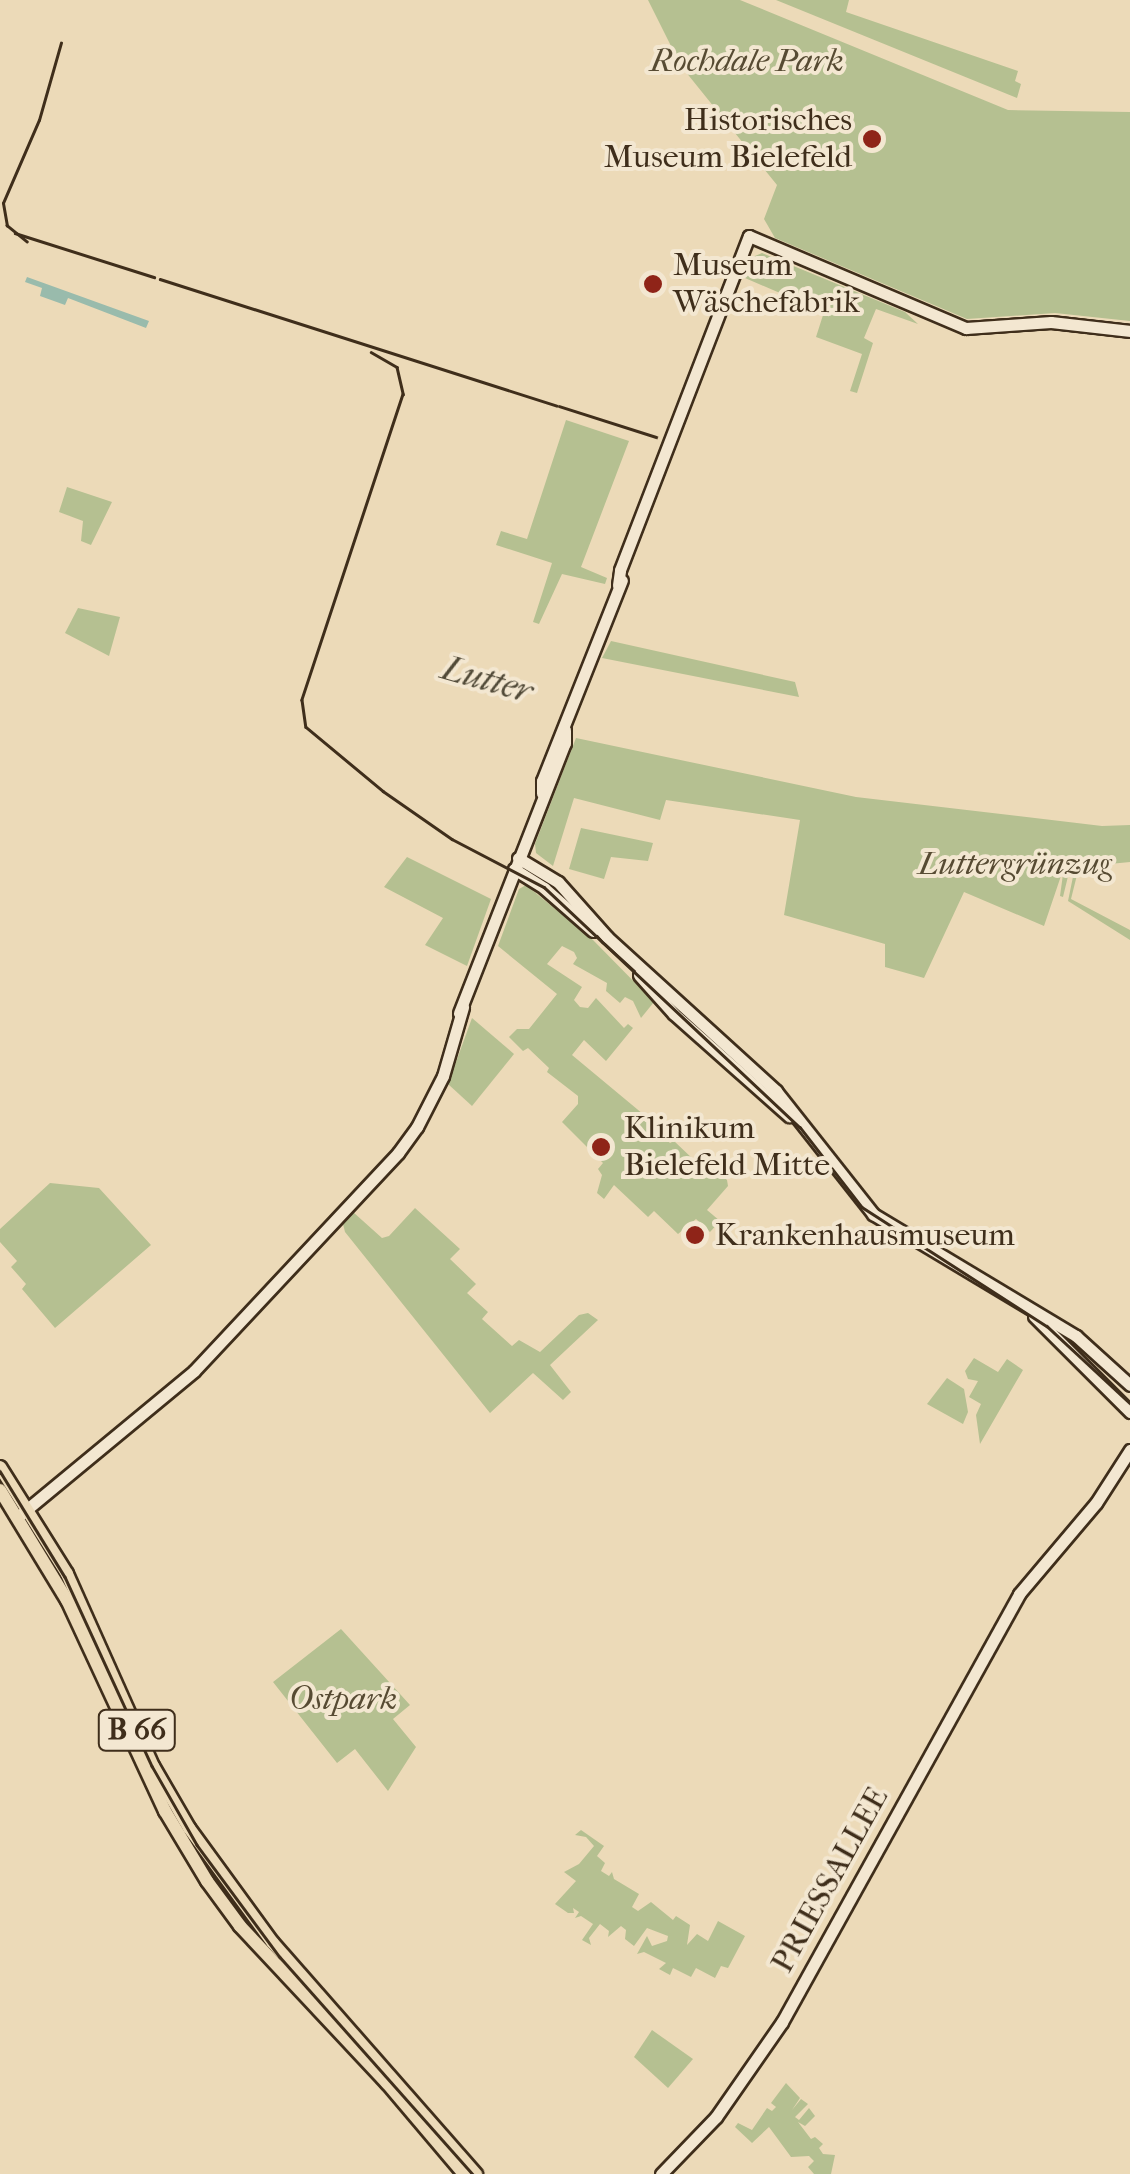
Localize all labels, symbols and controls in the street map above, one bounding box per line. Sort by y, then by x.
park label: Rochdale Park [650,42,844,80]
place label: Historisches Museum Bielefeld [604,102,852,177]
marker: Historisches Museum Bielefeld [861,128,883,150]
place label: Museum Wäschefabrik [673,247,860,322]
marker: Museum Wäschefabrik [642,273,664,295]
water label: Lutter [437,647,537,713]
park label: Luttergrünzug [918,845,1112,883]
place label: Klinikum Bielefeld Mitte [624,1110,830,1185]
marker: Klinikum Bielefeld Mitte [588,1134,614,1160]
place label: Krankenhausmuseum [715,1216,1015,1254]
marker: Krankenhausmuseum [684,1224,706,1246]
park label: Ostpark [289,1680,397,1718]
road number: B 66 [97,1705,177,1755]
street label: PRIESSALLEE [763,1781,897,1979]

